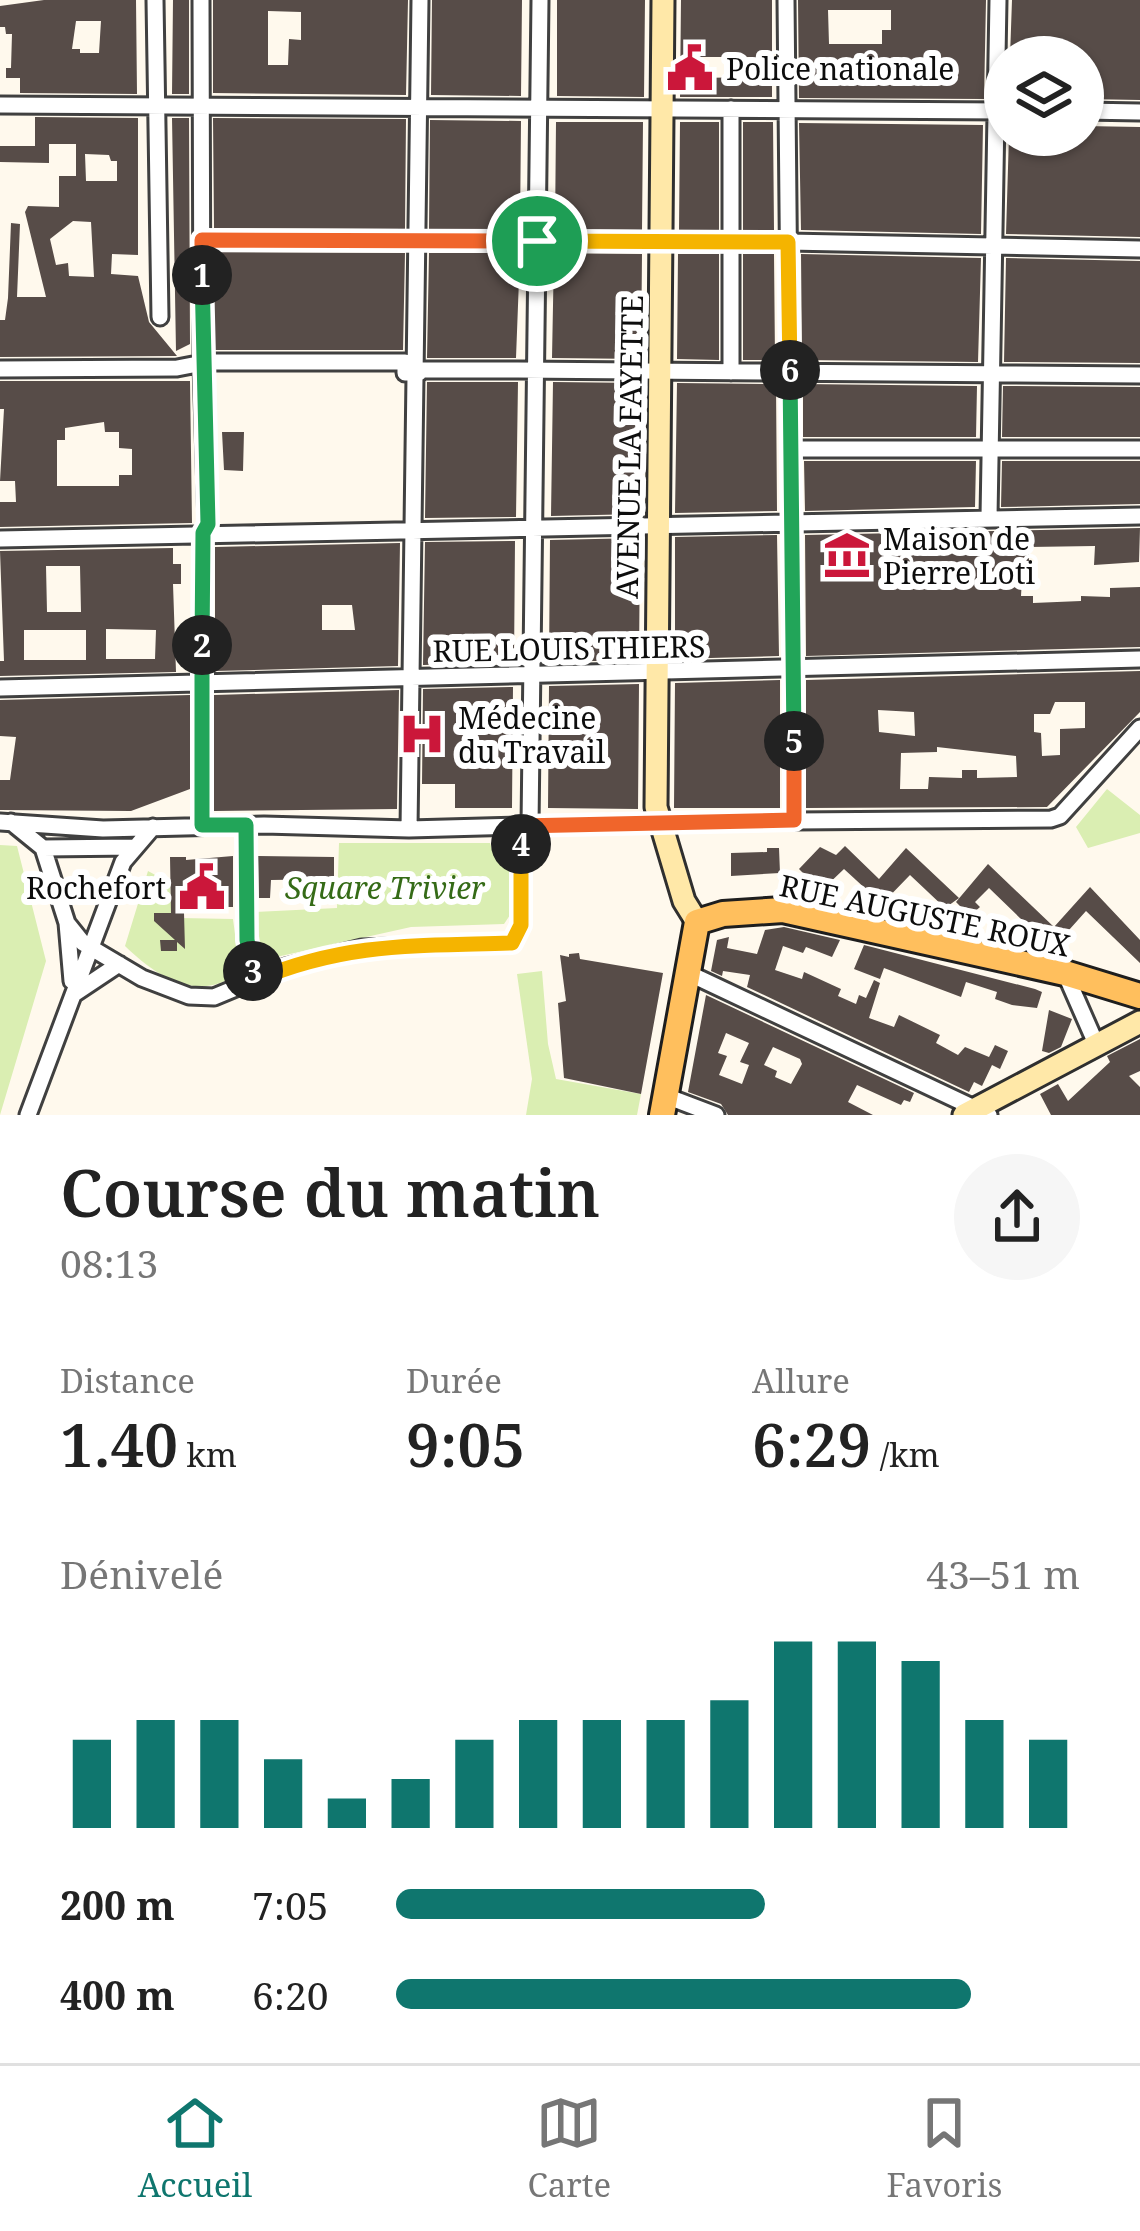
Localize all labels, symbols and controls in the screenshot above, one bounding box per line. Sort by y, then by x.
map controls [984,36,1104,156]
button: layers [984,36,1104,156]
public building icon: Police nationale [665,43,715,93]
place label: Police nationale [726,48,954,89]
pin [486,190,588,292]
icon: arrive [504,208,570,274]
pin: 1 [172,245,232,305]
text: 1 [193,252,211,297]
street label: AVENUE LA FAYETTE [606,295,652,599]
pin: 6 [760,340,820,400]
text: 6 [781,347,799,392]
place label: Maison de Pierre Loti [883,518,1035,593]
museum icon: Maison de Pierre Loti [822,530,872,580]
pin: 2 [172,615,232,675]
text: 2 [193,622,211,667]
street label: RUE LOUIS THIERS [432,625,706,671]
place label: Médecine du Travail [458,697,605,772]
hospital icon: Médecine du Travail [397,709,447,759]
pin: 5 [764,711,824,771]
text: 5 [785,718,803,763]
pin: 4 [491,814,551,874]
text: 4 [512,821,530,866]
public building icon: Rochefort [177,862,227,912]
street label: RUE AUGUSTE ROUX [776,864,1074,966]
place label: Rochefort [26,867,166,908]
park label: Square Trivier [285,867,486,908]
pin: 3 [223,941,283,1001]
text: 3 [244,948,262,993]
text: Course du matin [60,1146,600,1236]
button: share [954,1154,1080,1280]
text: 08:13 [60,1236,158,1289]
text: Distance [60,1358,195,1403]
text: Durée [406,1358,502,1403]
text: Allure [752,1358,850,1403]
text: 1.40 [60,1403,178,1485]
text: 9:05 [406,1403,525,1485]
text: 6:29 [752,1403,871,1485]
text: km [178,1432,237,1477]
text: /km [871,1432,940,1477]
text: Dénivelé [60,1547,223,1600]
text: 43–51 m [926,1547,1080,1600]
text: 200 m [60,1878,175,1931]
text: 7:05 [252,1878,329,1931]
text: 400 m [60,1968,175,2021]
text: 6:20 [252,1968,329,2021]
tab: Accueil [138,2090,252,2207]
tab: Carte [527,2090,611,2207]
tab: Favoris [886,2090,1002,2207]

